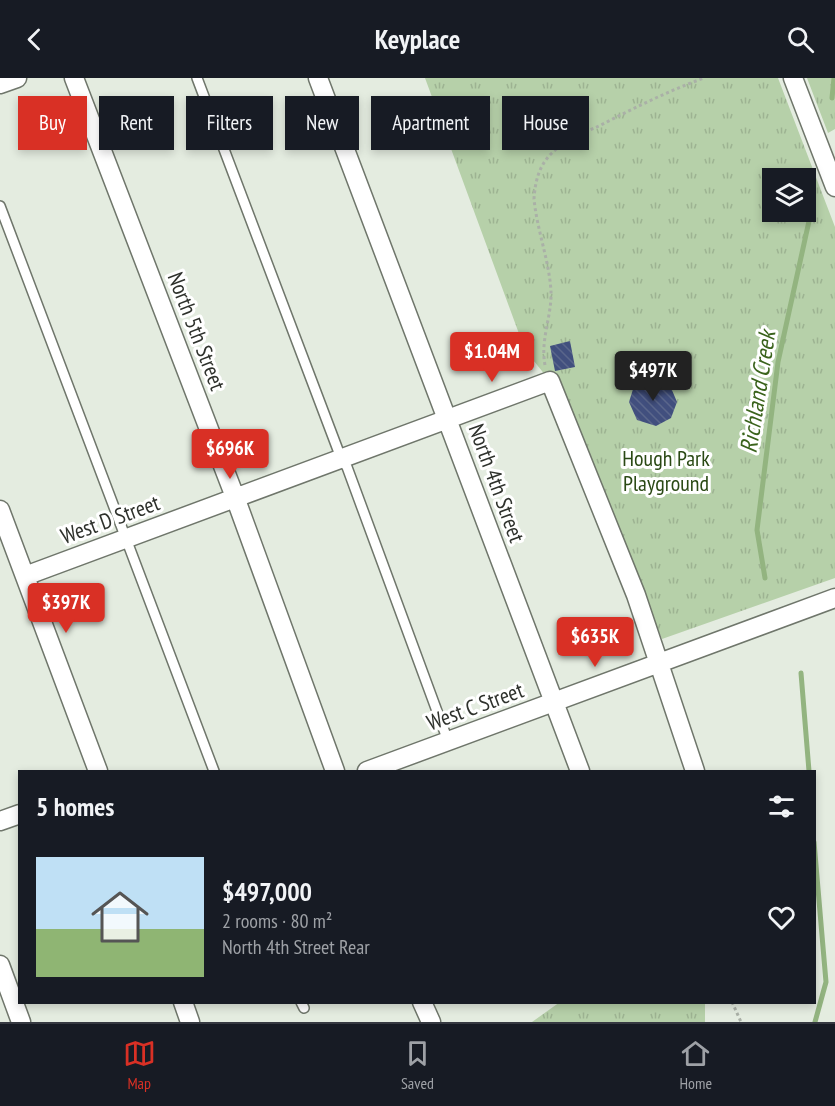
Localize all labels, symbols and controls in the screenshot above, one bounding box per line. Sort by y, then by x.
text: Keyplace [375,22,460,56]
icon: back [18,23,51,56]
icon: search [784,23,817,56]
chip: Buy [18,96,87,150]
chip: Rent [99,96,174,150]
chip: Filters [186,96,273,150]
chip: New [285,96,359,150]
chip: Apartment [371,96,490,150]
chip: House [502,96,589,150]
map controls [762,168,816,222]
button: layers [762,168,816,222]
street label: North 5th Street [162,268,232,394]
water label: Richland Creek [733,326,783,455]
pin: $1.04M [443,332,541,383]
text: $1.04M [464,338,520,364]
pin: $497K [611,351,695,402]
text: $497K [629,357,677,383]
street label: North 4th Street [463,420,531,546]
pin: $696K [188,429,272,480]
text: $696K [206,435,254,461]
park label: Hough Park Playground [622,444,710,497]
street label: West D Street [57,488,163,550]
pin: $397K [24,583,108,634]
text: $397K [42,589,90,615]
pin: $635K [553,617,637,668]
text: $635K [571,623,619,649]
street label: West C Street [423,676,527,736]
text: 5 homes [36,790,114,823]
icon: filters [765,790,798,823]
text: $497,000 [222,875,312,908]
icon: home [84,881,156,953]
icon: heart [765,901,798,934]
text: 2 rooms · 80 m² [222,908,332,934]
text: North 4th Street Rear [222,934,370,960]
tab: Map [123,1037,156,1093]
tab: Saved [401,1037,434,1093]
tab: Home [679,1037,712,1093]

